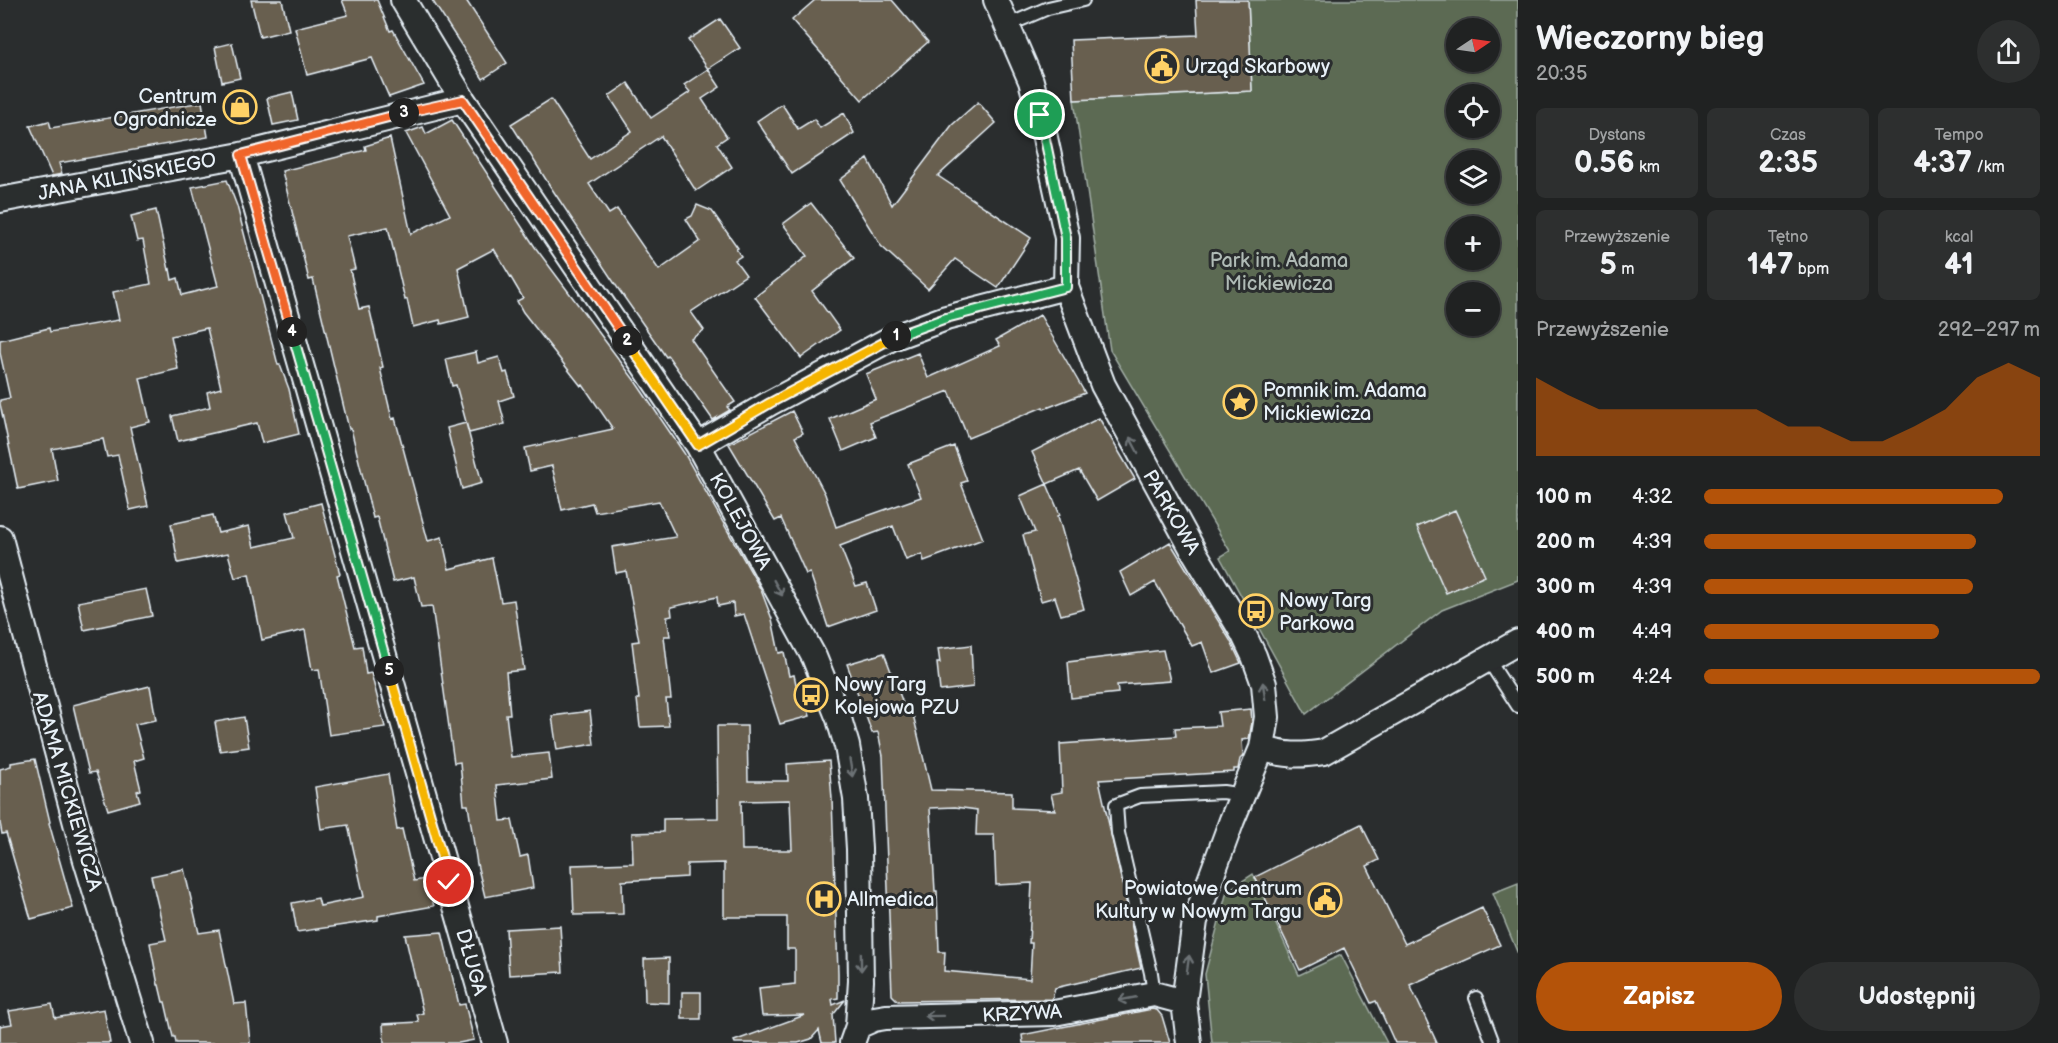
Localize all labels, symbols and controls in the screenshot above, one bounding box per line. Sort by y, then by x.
north arrow [1446,18,1500,72]
map controls [1446,18,1500,336]
text: Wieczorny bieg [1536,19,1765,59]
button: share [1977,20,2040,83]
public building icon: Urząd Skarbowy [1144,48,1180,84]
place label: Urząd Skarbowy [1185,55,1330,79]
text: 20:35 [1536,62,1587,86]
button: locate [1446,84,1500,138]
place label: Centrum Ogrodnicze [113,85,217,132]
shop icon: Centrum Ogrodnicze [222,89,258,125]
pin [1014,89,1065,140]
pin: 3 [389,98,419,128]
icon: arrive [1023,98,1056,131]
text: 3 [399,103,409,122]
text: Dystans [1588,126,1646,145]
text: Czas [1770,126,1806,145]
text: Tempo [1934,126,1984,145]
text: 0.56 [1574,145,1635,181]
text: 2:35 [1758,145,1818,181]
text: 4:37 [1913,145,1972,181]
street label: JANA KILIŃSKIEGO [36,147,218,206]
button: layers [1446,150,1500,204]
text: km [1635,158,1660,177]
text: /km [1972,158,2005,177]
button: + [1446,216,1500,270]
text: Przewyższenie [1564,228,1670,247]
text: Tętno [1768,228,1808,247]
text: kcal [1945,228,1973,247]
text: 5 [1600,247,1617,283]
text: 147 [1747,247,1794,283]
text: 41 [1944,247,1974,283]
park label: Park im. Adama Mickiewicza [1210,249,1348,296]
text: m [1617,260,1634,279]
text: bpm [1794,260,1829,279]
button: − [1446,282,1500,336]
pin: 4 [277,317,307,347]
text: Przewyższenie [1536,318,1669,342]
text: 292–297 m [1938,318,2040,342]
pin: 1 [881,321,911,351]
text: 4 [287,322,297,341]
pin: 2 [612,326,642,356]
text: 1 [893,326,899,345]
text: 2 [622,331,632,350]
place label: Pomnik im. Adama Mickiewicza [1263,379,1427,426]
place icon: Pomnik im. Adama Mickiewicza [1222,384,1258,420]
one-way arrow [1128,437,1140,454]
street label: PARKOWA [1137,466,1205,560]
street label: KOLEJOWA [704,469,777,575]
text: 100 m [1536,485,1592,509]
text: 4:32 [1632,485,1672,509]
text: 200 m [1536,530,1595,554]
text: 4:39 [1632,530,1672,554]
text: 300 m [1536,575,1595,599]
text: 4:39 [1632,575,1672,599]
one-way arrow [772,579,784,596]
place label: Nowy Targ Parkowa [1279,589,1371,636]
bus stop icon: Nowy Targ Parkowa [1238,593,1274,629]
text: 400 m [1536,620,1595,644]
text: 4:49 [1632,620,1672,644]
pin: 5 [374,656,404,686]
text: 5 [384,661,394,680]
text: 500 m [1536,665,1595,689]
text: 4:24 [1632,665,1672,689]
place label: Nowy Targ Kolejowa PZU [834,673,960,720]
bus stop icon: Nowy Targ Kolejowa PZU [793,677,829,713]
one-way arrow [1259,681,1270,701]
street label: ADAMA MICKIEWICZA [27,689,107,895]
one-way arrow [846,757,857,777]
pin [423,856,474,907]
icon: check [432,865,465,898]
place label: Powiatowe Centrum Kultury w Nowym Targu [1095,877,1302,924]
hospital icon: Allmedica [806,881,842,917]
public building icon: Powiatowe Centrum Kultury w Nowym Targu [1307,882,1343,918]
place label: Allmedica [847,888,935,912]
street label: DŁUGA [450,926,492,999]
one-way arrow [855,952,867,972]
one-way arrow [1183,955,1194,975]
button: Zapisz [1536,962,1782,1031]
button: Udostępnij [1794,962,2040,1031]
one-way arrow [1118,994,1137,1005]
street label: KRZYWA [981,1000,1063,1028]
one-way arrow [924,1010,944,1021]

